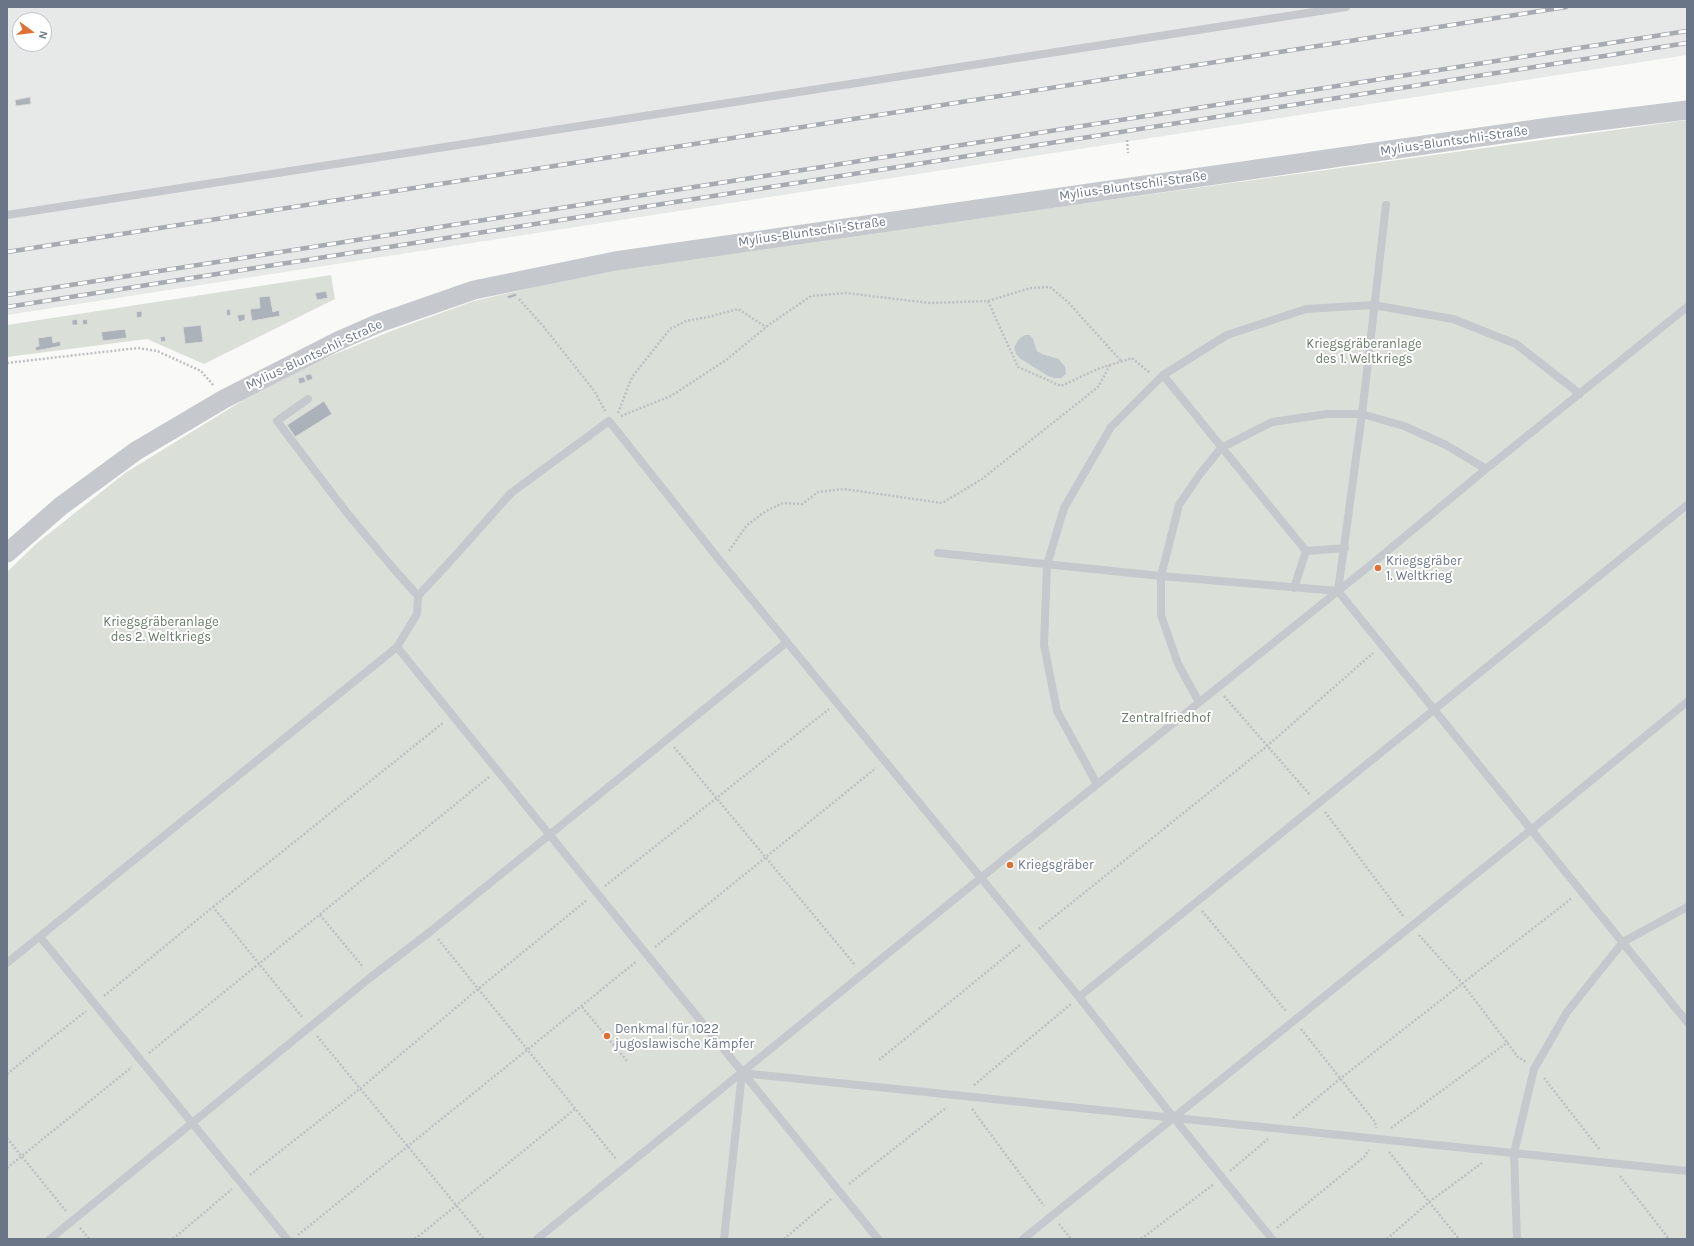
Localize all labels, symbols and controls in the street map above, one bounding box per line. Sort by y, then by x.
north arrow [12,12,52,52]
text: N [36,29,50,40]
street label: Mylius-Bluntschli-Straße [1379,123,1529,159]
street label: Mylius-Bluntschli-Straße [1058,168,1208,204]
street label: Mylius-Bluntschli-Straße [737,214,887,250]
street label: Mylius-Bluntschli-Straße [243,316,385,394]
park label: Kriegsgräberanlage des 1. Weltkriegs [1306,336,1422,367]
place label: Kriegsgräber 1. Weltkrieg [1386,553,1462,584]
marker: Kriegsgräber 1. Weltkrieg [1373,563,1383,573]
park label: Kriegsgräberanlage des 2. Weltkriegs [103,614,219,645]
park label: Zentralfriedhof [1121,710,1211,726]
place label: Kriegsgräber [1018,857,1094,873]
marker: Kriegsgräber [1005,860,1015,870]
place label: Denkmal für 1022 jugoslawische Kämpfer [615,1021,754,1052]
marker: Denkmal für 1022 jugoslawische Kämpfer [602,1031,612,1041]

